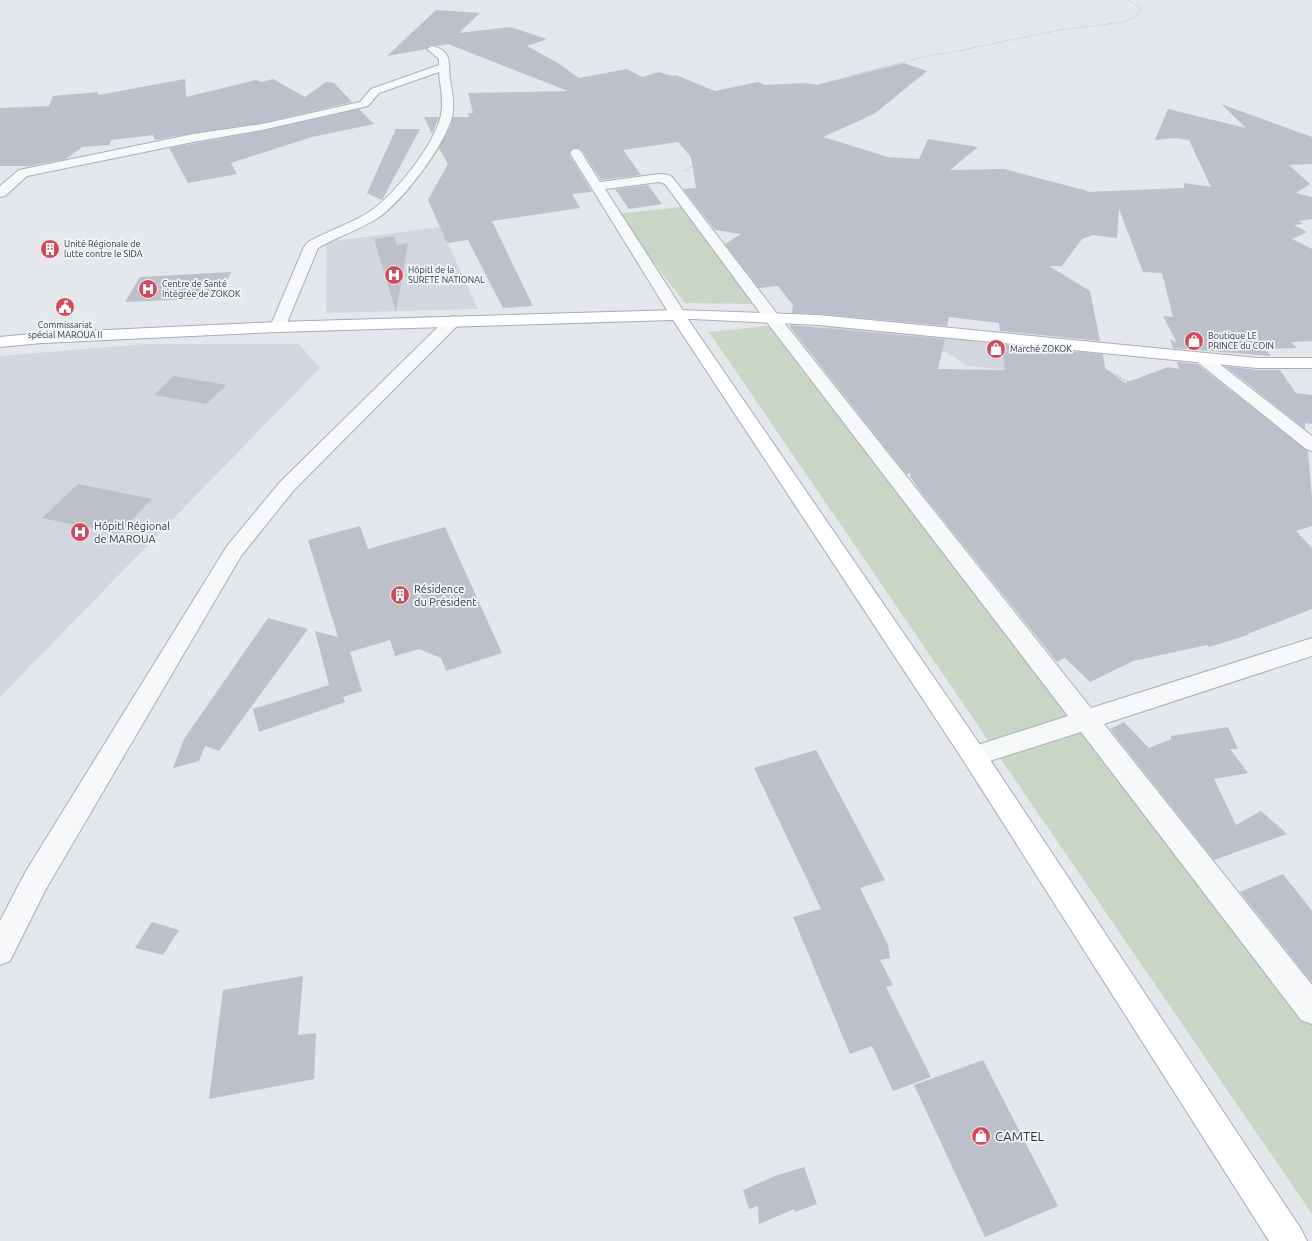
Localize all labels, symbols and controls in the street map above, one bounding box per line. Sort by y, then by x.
building icon: Unité Régionale de lutte contre le SIDA [39,238,61,260]
place label: Unité Régionale de lutte contre le SIDA [64,239,143,259]
hospital icon: Hôpitl de la SURETE NATIONAL [383,264,405,286]
place label: Hôpitl de la SURETE NATIONAL [408,265,485,285]
hospital icon: Centre de Santé Intégrée de ZOKOK [137,278,159,300]
place label: Centre de Santé Intégrée de ZOKOK [162,279,241,299]
public building icon: Commissariat spécial MAROUA II [54,296,76,318]
place label: Commissariat spécial MAROUA II [28,320,102,340]
shop icon: Boutique LE PRINCE du COIN [1183,330,1205,352]
place label: Boutique LE PRINCE du COIN [1208,331,1274,351]
shop icon: Marché ZOKOK [985,338,1007,360]
place label: Marché ZOKOK [1010,344,1072,354]
place label: Hôpitl Régional de MAROUA [94,520,170,545]
hospital icon: Hôpitl Régional de MAROUA [69,521,91,543]
place label: Résidence du Président [414,583,477,608]
building icon: Résidence du Président [389,584,411,606]
shop icon: CAMTEL [970,1125,992,1147]
place label: CAMTEL [995,1129,1045,1143]

